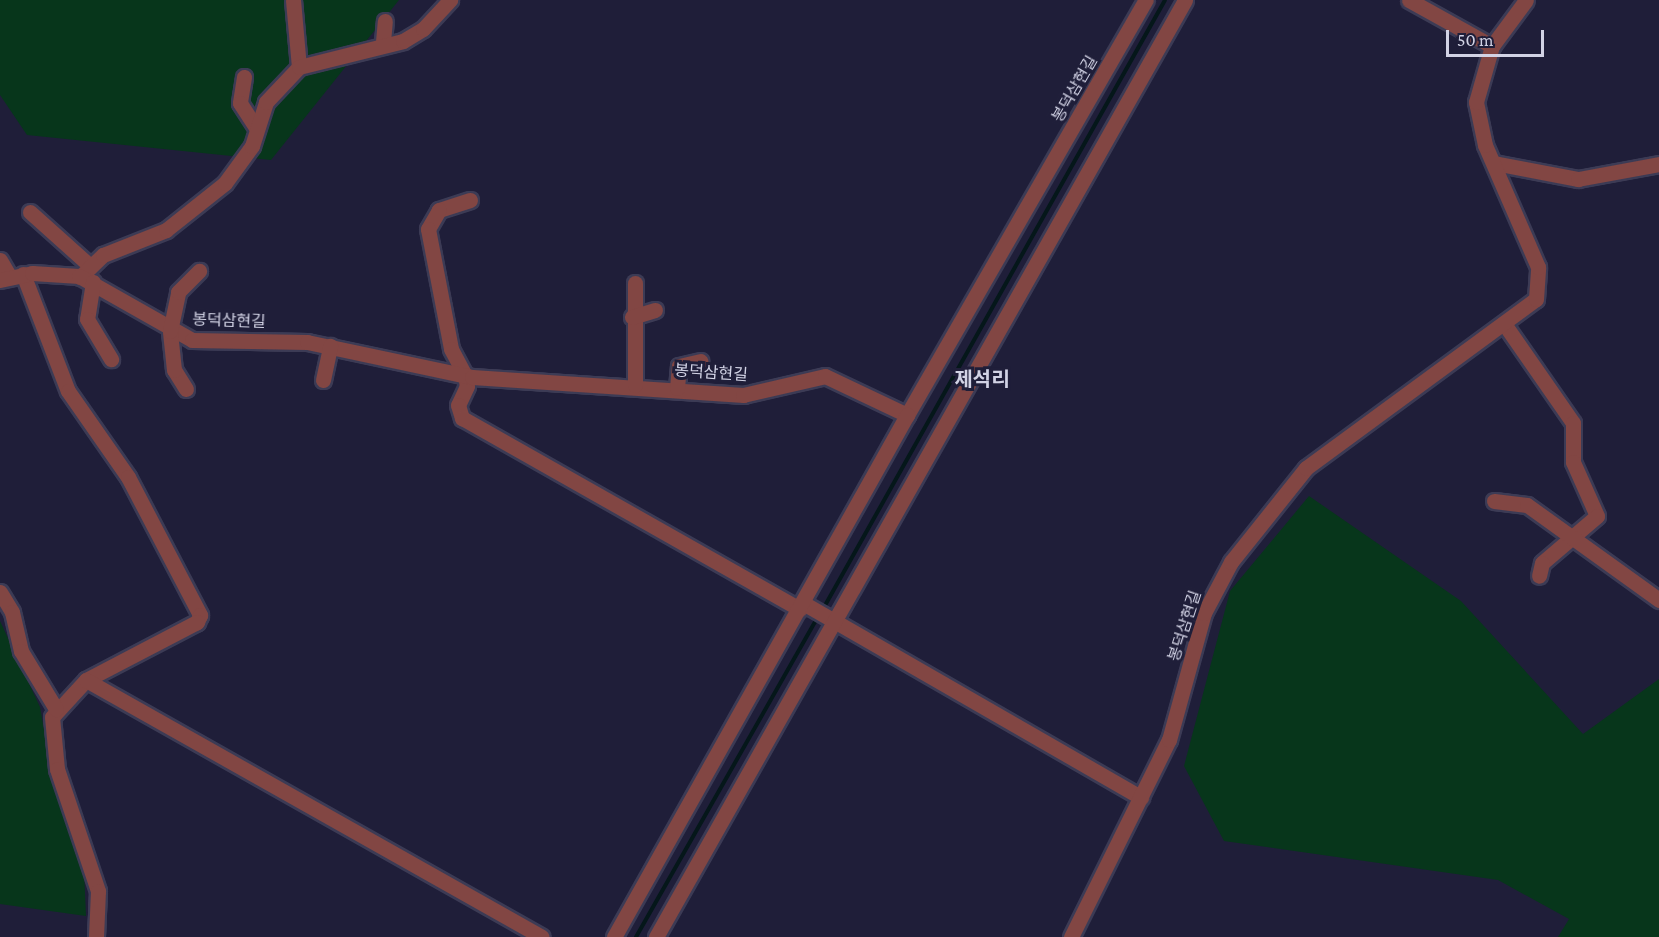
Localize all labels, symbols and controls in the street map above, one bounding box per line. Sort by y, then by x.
scale bar [1449,18,1546,56]
text: 50 m [1457,30,1494,50]
street label: 봉덕삼현길 [1048,52,1102,126]
street label: 봉덕삼현길 [192,310,266,332]
street label: 봉덕삼현길 [674,361,748,385]
district label: 제석리 [954,367,1010,391]
street label: 봉덕삼현길 [1164,588,1206,664]

